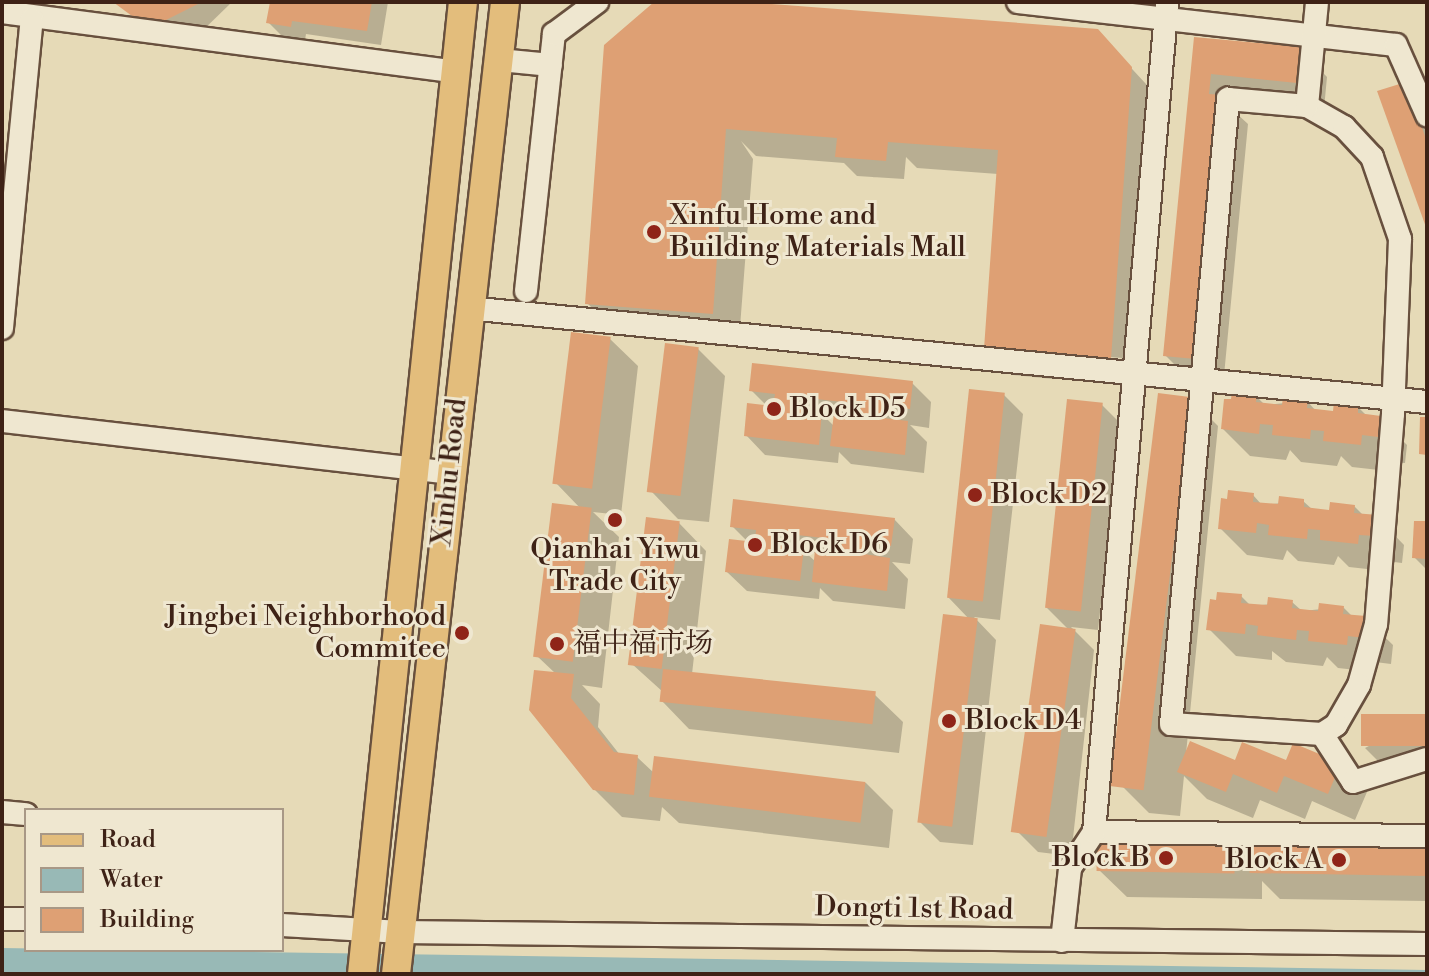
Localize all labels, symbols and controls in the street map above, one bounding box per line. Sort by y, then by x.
place label: Xinfu Home and Building Materials Mall [670,199,966,265]
marker: Xinfu Home and Building Materials Mall [645,223,663,241]
place label: Block D5 [790,392,905,426]
street label: Xinhu Road [426,397,474,547]
marker: Block D5 [765,400,783,418]
place label: Block D2 [991,478,1107,512]
marker: Block D2 [966,486,984,504]
marker: Qianhai Yiwu Trade City [606,511,624,529]
place label: Block D6 [771,528,888,562]
place label: Qianhai Yiwu Trade City [530,533,700,599]
marker: Block D6 [746,536,764,554]
place label: Jingbei Neighborhood Commitee [165,600,446,666]
marker: Jingbei Neighborhood Commitee [453,624,471,642]
place label: 福中福市场 [573,627,713,661]
marker: 福中福市场 [548,635,566,653]
place label: Block D4 [965,704,1082,738]
marker: Block D4 [940,712,958,730]
legend [24,808,284,952]
text: Road [100,825,156,855]
place label: Block B [1052,841,1150,875]
place label: Block A [1226,843,1323,877]
marker: Block B [1157,849,1175,867]
marker: Block A [1330,851,1348,869]
text: Water [100,865,163,895]
street label: Dongti 1st Road [814,890,1014,928]
text: Building [100,905,194,935]

